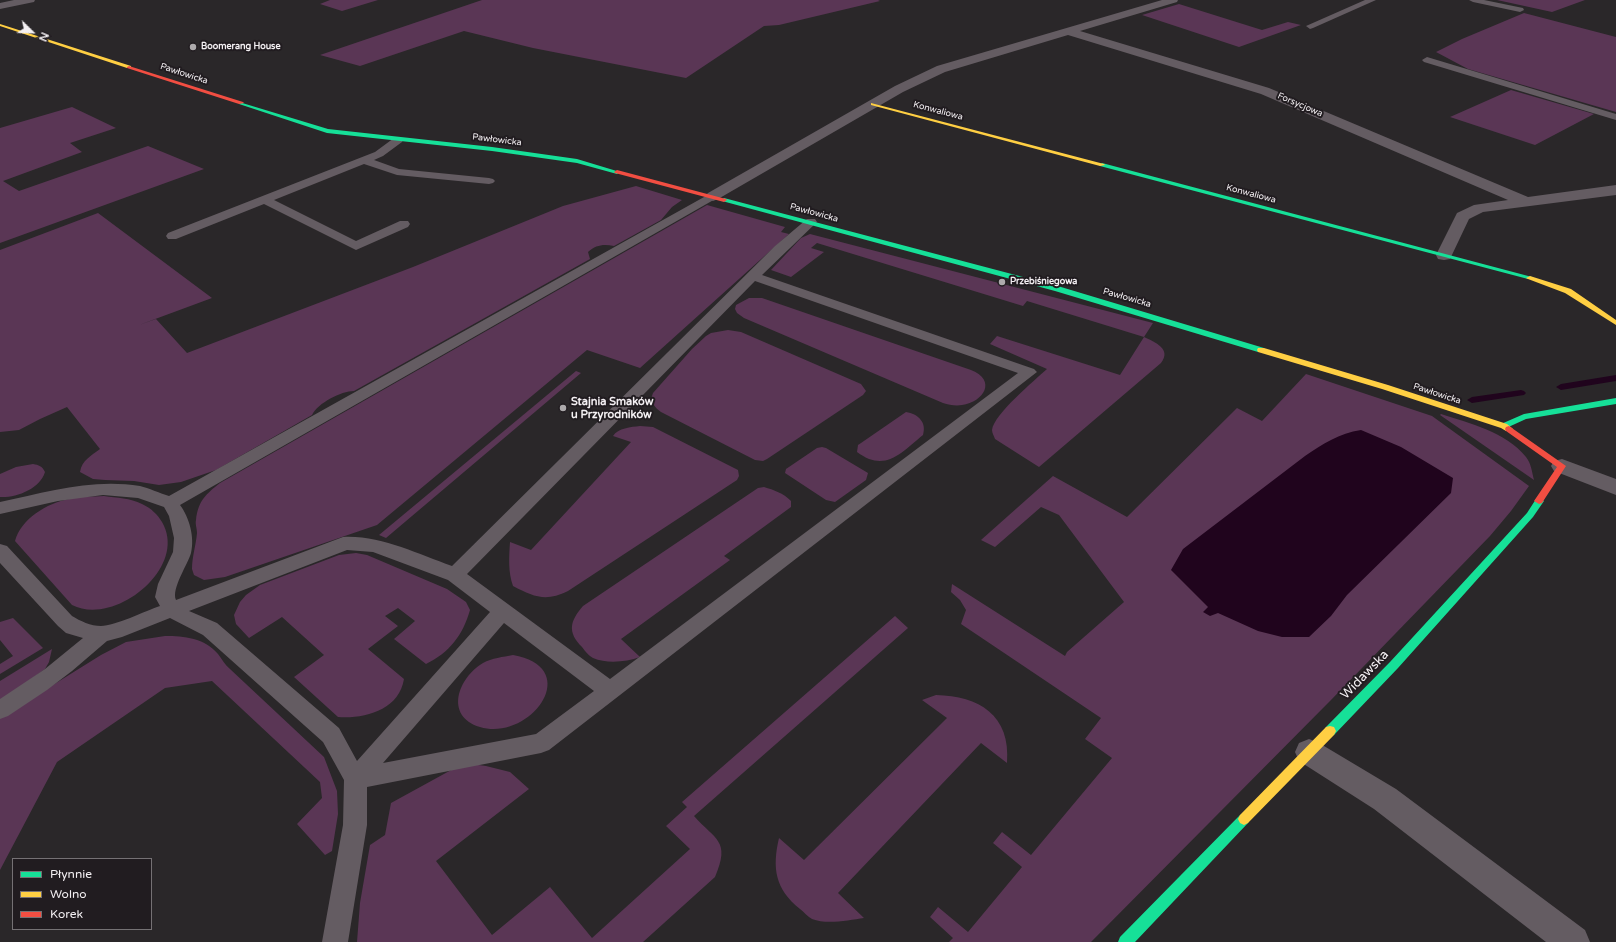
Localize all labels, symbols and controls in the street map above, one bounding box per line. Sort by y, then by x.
north arrow [12,12,52,52]
text: N [36,30,51,43]
marker: Boomerang House [188,42,198,52]
place label: Boomerang House [201,42,281,52]
street label: Pawłowicka [159,61,209,87]
street label: Forsycjowa [1276,91,1324,119]
street label: Konwaliowa [912,99,964,123]
street label: Pawłowicka [472,132,522,148]
street label: Konwaliowa [1225,182,1277,206]
street label: Pawłowicka [789,201,839,225]
marker: Przebiśniegowa [997,277,1007,287]
place label: Przebiśniegowa [1010,277,1077,287]
street label: Pawłowicka [1102,286,1152,310]
street label: Pawłowicka [1412,381,1462,407]
place label: Stajnia Smaków u Przyrodników [571,395,653,421]
marker: Stajnia Smaków u Przyrodników [558,403,568,413]
street label: Widawska [1338,647,1392,703]
legend [12,858,152,930]
text: Płynnie [50,867,92,881]
text: Wolno [50,887,86,901]
text: Korek [50,907,83,921]

